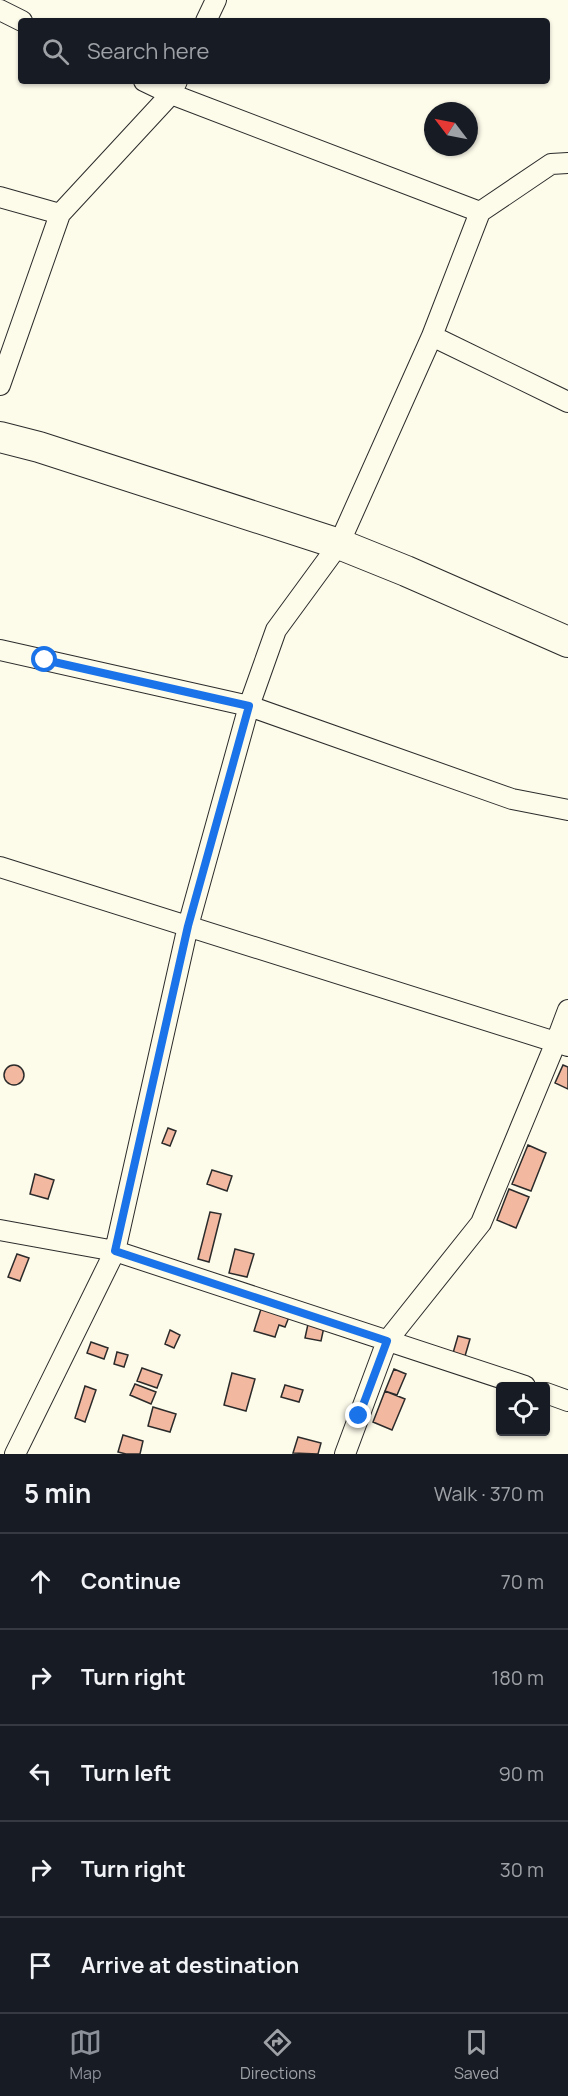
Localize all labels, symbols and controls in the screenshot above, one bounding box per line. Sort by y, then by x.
search box [18,18,550,84]
icon: search [39,35,72,68]
text: Search here [87,36,209,66]
north arrow [424,102,478,156]
route start [31,646,57,672]
map controls [496,1382,550,1436]
button: locate [496,1382,550,1436]
route end [345,1402,371,1428]
text: 5 min [24,1475,91,1511]
text: Walk · 370 m [434,1480,544,1507]
icon: ahead [24,1565,57,1598]
text: Continue [81,1566,181,1596]
text: 70 m [501,1568,544,1595]
icon: right [24,1661,57,1694]
text: Turn right [81,1662,186,1692]
text: 180 m [491,1664,544,1691]
icon: left [24,1757,57,1790]
text: Turn left [81,1758,171,1788]
text: 90 m [498,1760,544,1787]
icon: right [24,1853,57,1886]
text: Turn right [81,1854,186,1884]
text: 30 m [500,1856,544,1883]
icon: arrive [24,1949,57,1982]
text: Arrive at destination [81,1950,299,1980]
tab: Map [69,2026,102,2084]
tab: Directions [240,2026,316,2084]
tab: Saved [454,2026,499,2084]

